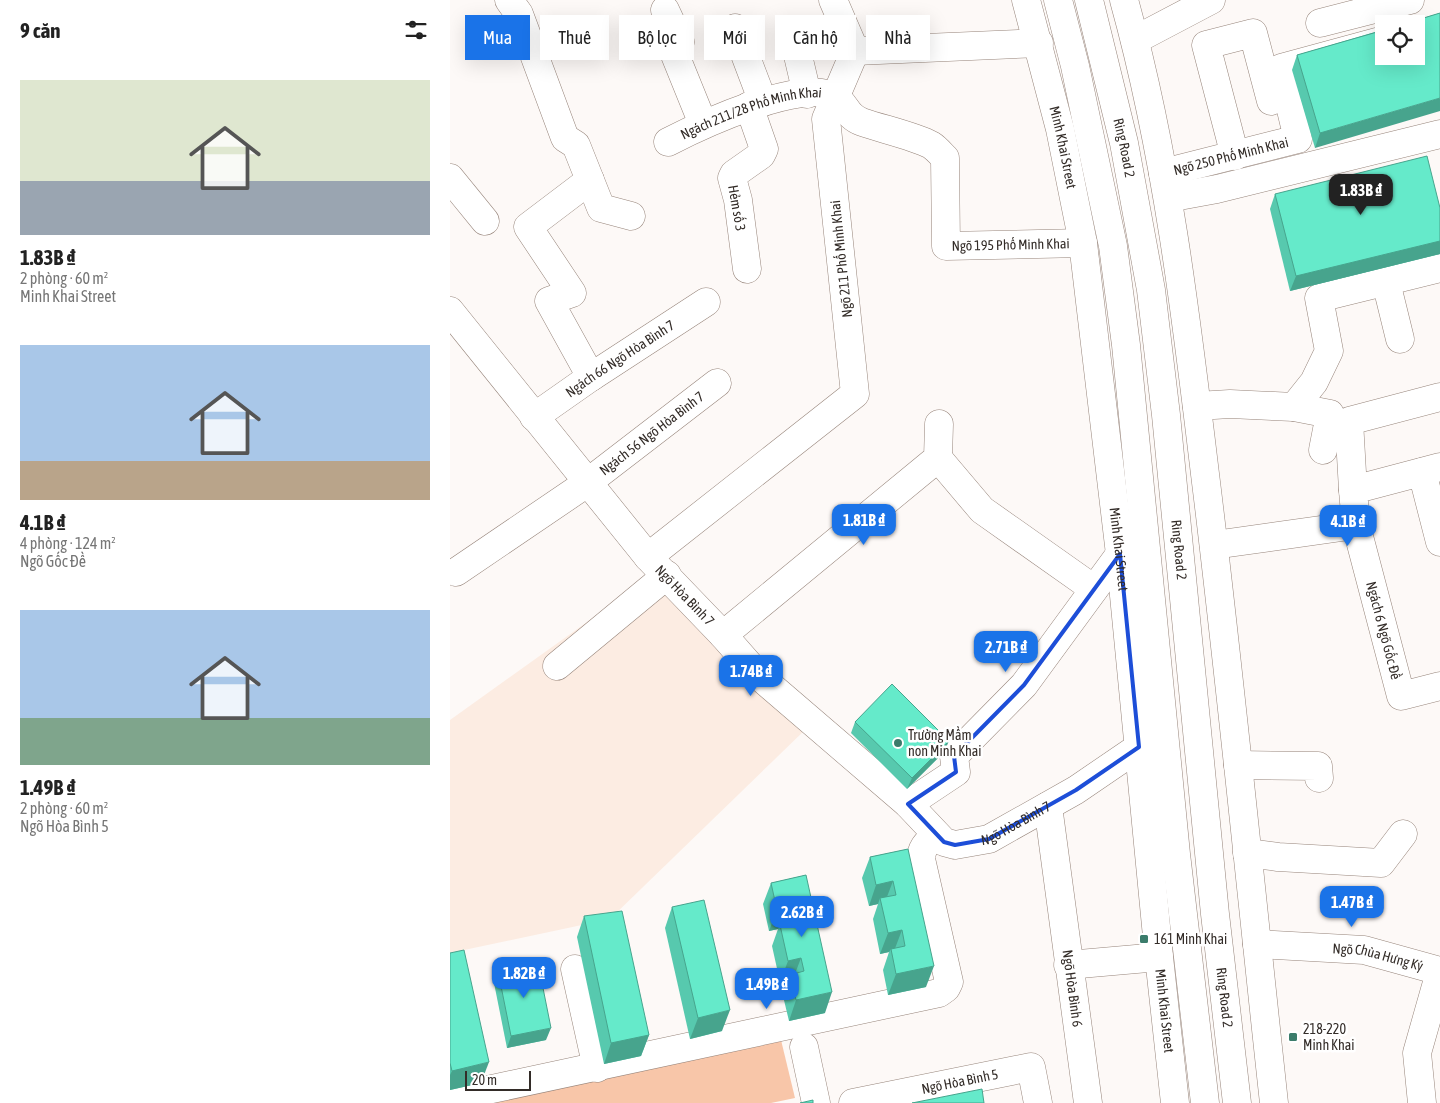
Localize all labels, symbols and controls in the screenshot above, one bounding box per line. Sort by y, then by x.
chip: Mua [465,15,530,60]
chip: Thuê [540,15,609,60]
chip: Bộ lọc [619,15,694,60]
chip: Mới [704,15,765,60]
chip: Căn hộ [775,15,856,60]
chip: Nhà [866,15,930,60]
map controls [1375,15,1425,65]
button: locate [1375,15,1425,65]
icon: filters [402,16,430,44]
text: 9 căn [20,18,60,42]
street label: Ngách 211/28 Phố Minh Khai [678,84,822,143]
street label: Minh Khai Street [1046,104,1080,190]
icon: home [180,113,270,203]
street label: Ring Road 2 [1110,116,1138,179]
street label: Ngõ 250 Phố Minh Khai [1172,134,1290,178]
pin: 1.83B ₫ [1315,174,1407,216]
text: 1.83B ₫ [1340,181,1382,199]
street label: Hẻm số 3 [725,184,750,232]
street label: Ngõ 211 Phố Minh Khai [826,200,855,319]
street label: Ngõ 195 Phố Minh Khai [952,235,1070,254]
text: 1.83B ₫ [20,245,75,269]
text: 2 phòng · 60 m² [20,269,108,287]
text: Minh Khai Street [20,287,116,305]
street label: Ngách 66 Ngõ Hòa Bình 7 [562,317,677,400]
icon: home [180,378,270,468]
street label: Ngách 56 Ngõ Hòa Bình 7 [596,388,707,478]
pin: 1.81B ₫ [818,504,910,546]
pin: 4.1B ₫ [1307,504,1389,547]
street label: Minh Khai Street [1107,506,1132,592]
text: 4.1B ₫ [20,510,66,534]
text: 1.81B ₫ [843,511,885,529]
text: 4.1B ₫ [1331,512,1365,530]
street label: Ring Road 2 [1168,519,1190,581]
text: 4 phòng · 124 m² [20,534,116,552]
text: Ngõ Gốc Đề [20,552,86,570]
street label: Ngõ Hòa Bình 7 [652,562,718,629]
street label: Ngách 6 Ngõ Gốc Đề [1363,580,1405,681]
pin: 2.71B ₫ [960,630,1052,673]
text: 2.71B ₫ [985,638,1027,656]
icon: home [180,643,270,733]
pin: 1.74B ₫ [705,654,797,697]
text: 1.74B ₫ [730,662,772,680]
place label: Trường Mầm non Minh Khai [908,726,982,759]
marker: Trường Mầm non Minh Khai [892,737,904,749]
text: 1.49B ₫ [20,775,75,799]
street label: Ngõ Hòa Bình 7 [980,798,1054,848]
text: 2 phòng · 60 m² [20,799,108,817]
text: Ngõ Hòa Bình 5 [20,817,109,835]
pin: 1.47B ₫ [1306,886,1398,928]
text: 1.47B ₫ [1331,893,1373,911]
pin: 2.62B ₫ [756,896,848,938]
text: 2.62B ₫ [781,903,823,921]
place label: 161 Minh Khai [1154,931,1227,947]
marker: 161 Minh Khai [1138,933,1150,945]
street label: Ngõ Chùa Hưng Ký [1332,940,1425,974]
street label: Ngõ Hòa Bình 6 [1059,949,1086,1028]
pin: 1.82B ₫ [478,956,570,999]
text: 1.82B ₫ [503,964,545,982]
street label: Ring Road 2 [1213,967,1236,1028]
pin: 1.49B ₫ [721,968,813,1010]
street label: Minh Khai Street [1152,968,1177,1054]
text: 1.49B ₫ [746,975,788,993]
place label: 218-220 Minh Khai [1303,1021,1354,1053]
marker: 218-220 Minh Khai [1287,1031,1299,1043]
street label: Ngõ Hòa Bình 5 [920,1066,999,1097]
scale bar [465,1068,531,1091]
text: 20 m [472,1072,497,1088]

